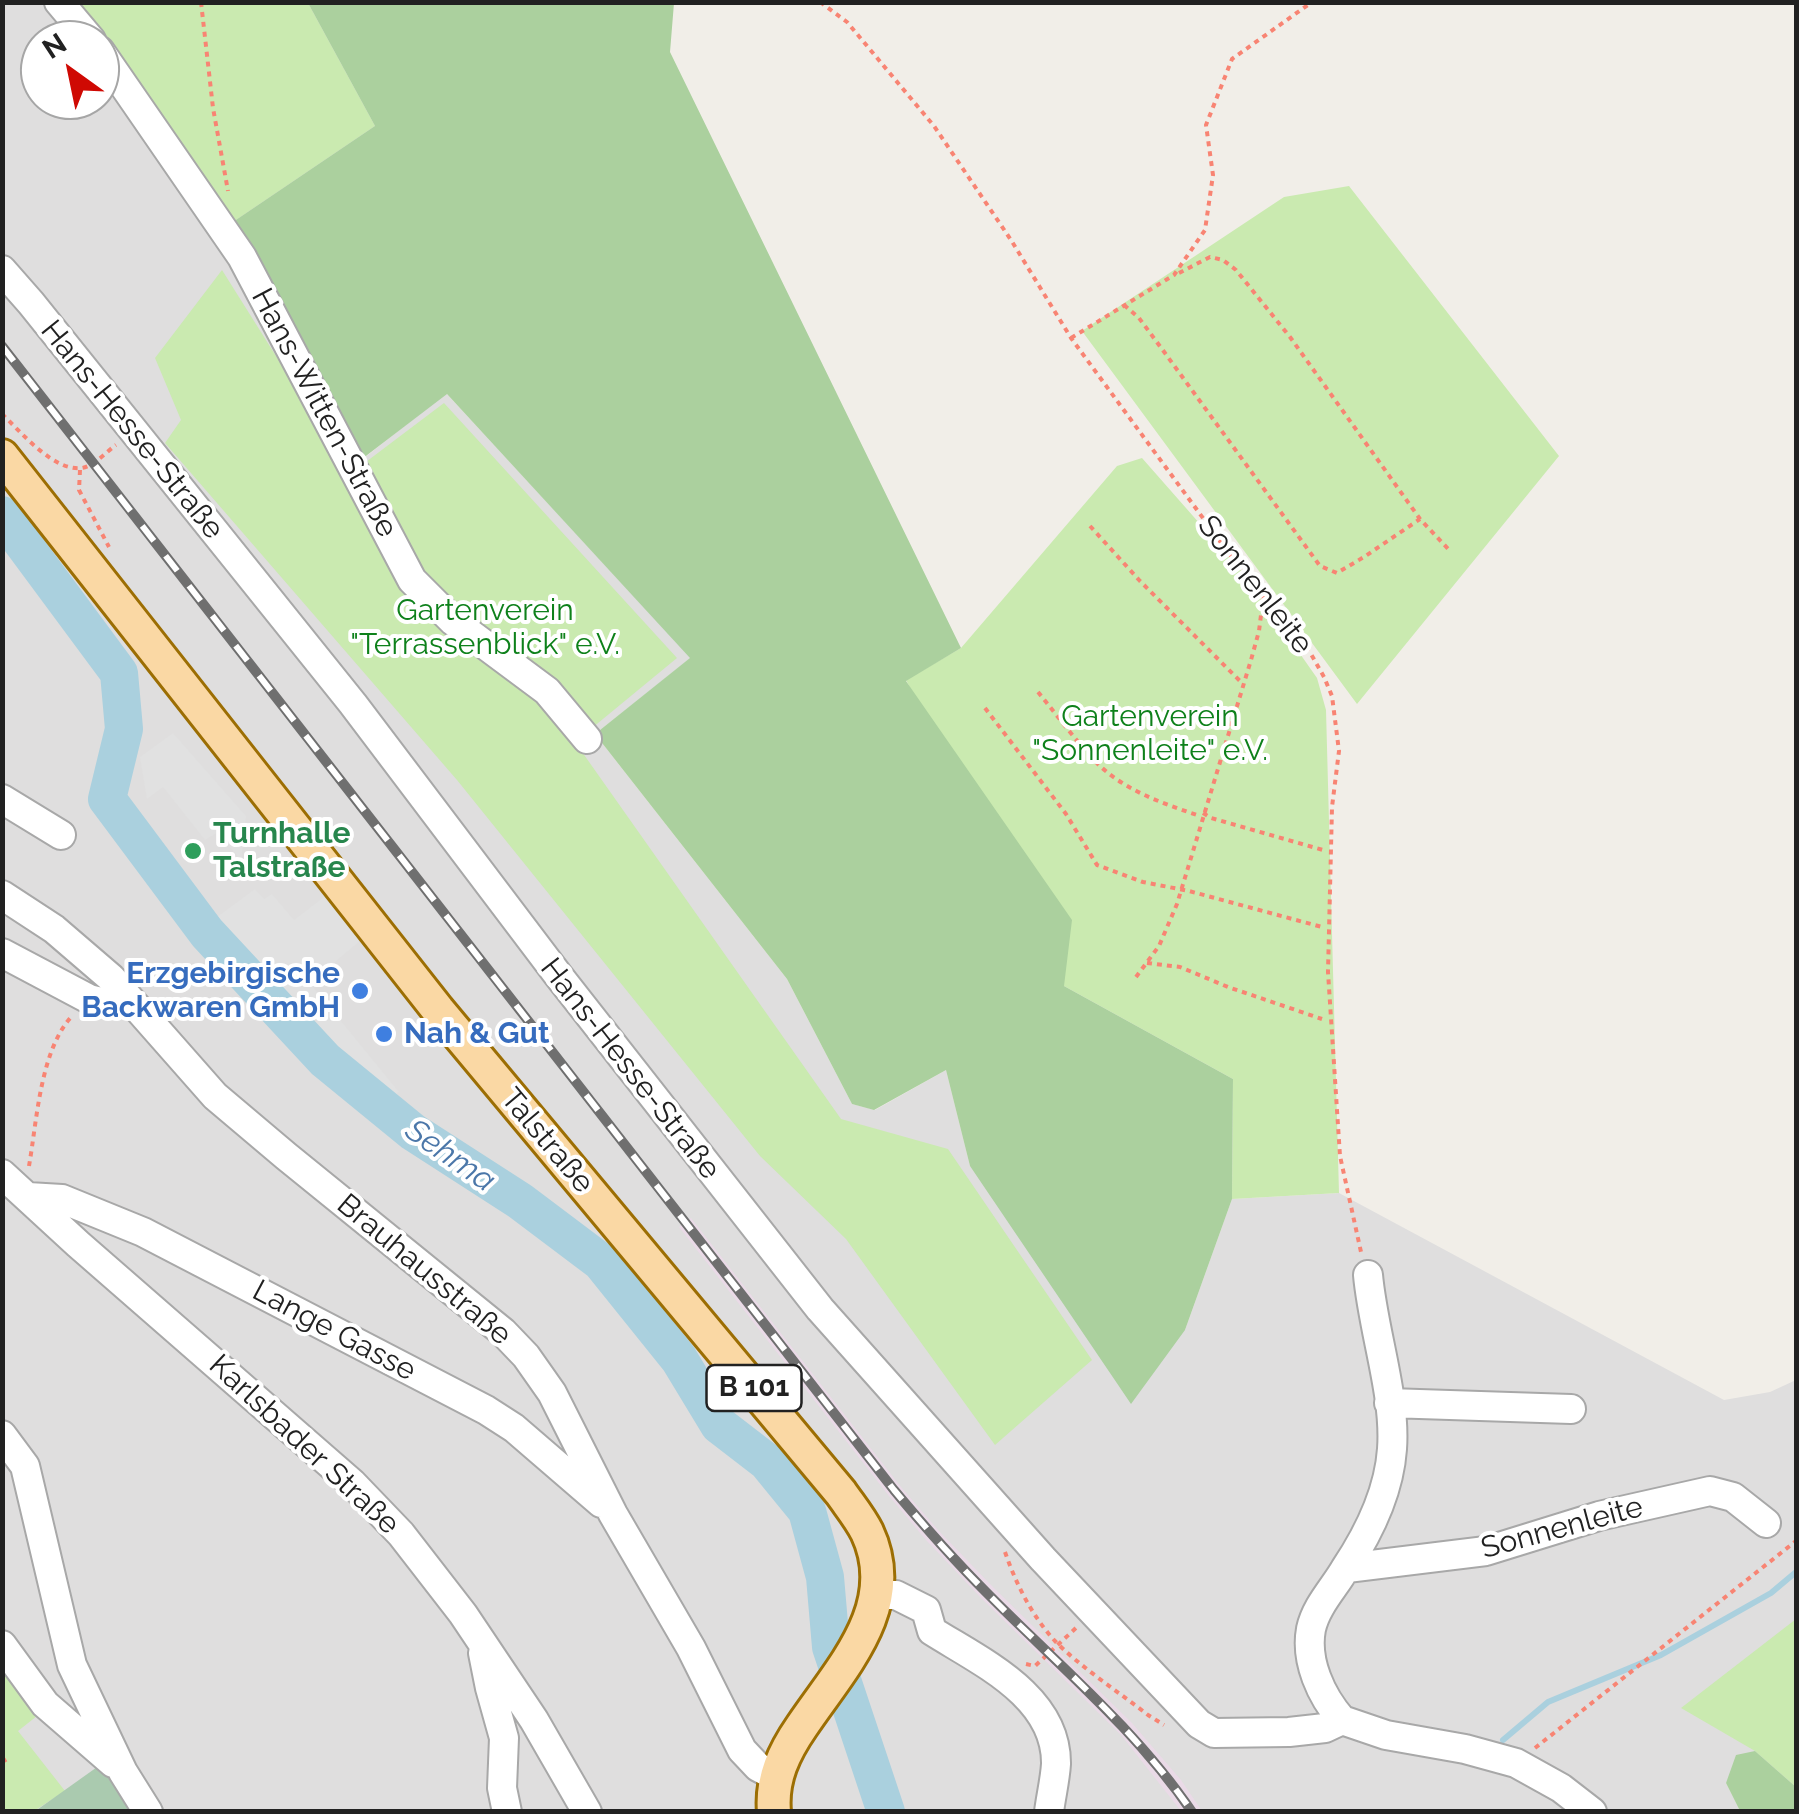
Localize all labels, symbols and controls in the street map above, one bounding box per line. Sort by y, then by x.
north arrow [20,20,120,120]
text: N [37,26,72,66]
street label: Hans-Witten-Straße [243,283,405,543]
street label: Hans-Hesse-Straße [33,313,231,547]
street label: Sonnenleite [1190,509,1320,661]
park label: Gartenverein "Terrassenblick" e.V. [350,593,620,664]
park label: Gartenverein "Sonnenleite" e.V. [1032,699,1268,770]
place label: Turnhalle Talstraße [213,816,350,886]
marker: Turnhalle Talstraße [182,840,204,862]
street label: Hans-Hesse-Straße [532,951,728,1187]
place label: Erzgebirgische Backwaren GmbH [81,956,340,1026]
marker: Erzgebirgische Backwaren GmbH [349,980,371,1002]
place label: Nah & Gut [404,1016,550,1052]
marker: Nah & Gut [373,1023,395,1045]
street label: Talstraße [493,1081,601,1201]
water label: Sehma [398,1111,502,1201]
street label: Brauhausstraße [330,1187,518,1353]
street label: Lange Gasse [246,1273,422,1389]
street label: Karlsbader Straße [201,1348,407,1542]
road number: B 101 [706,1365,802,1411]
street label: Sonnenleite [1477,1489,1647,1567]

